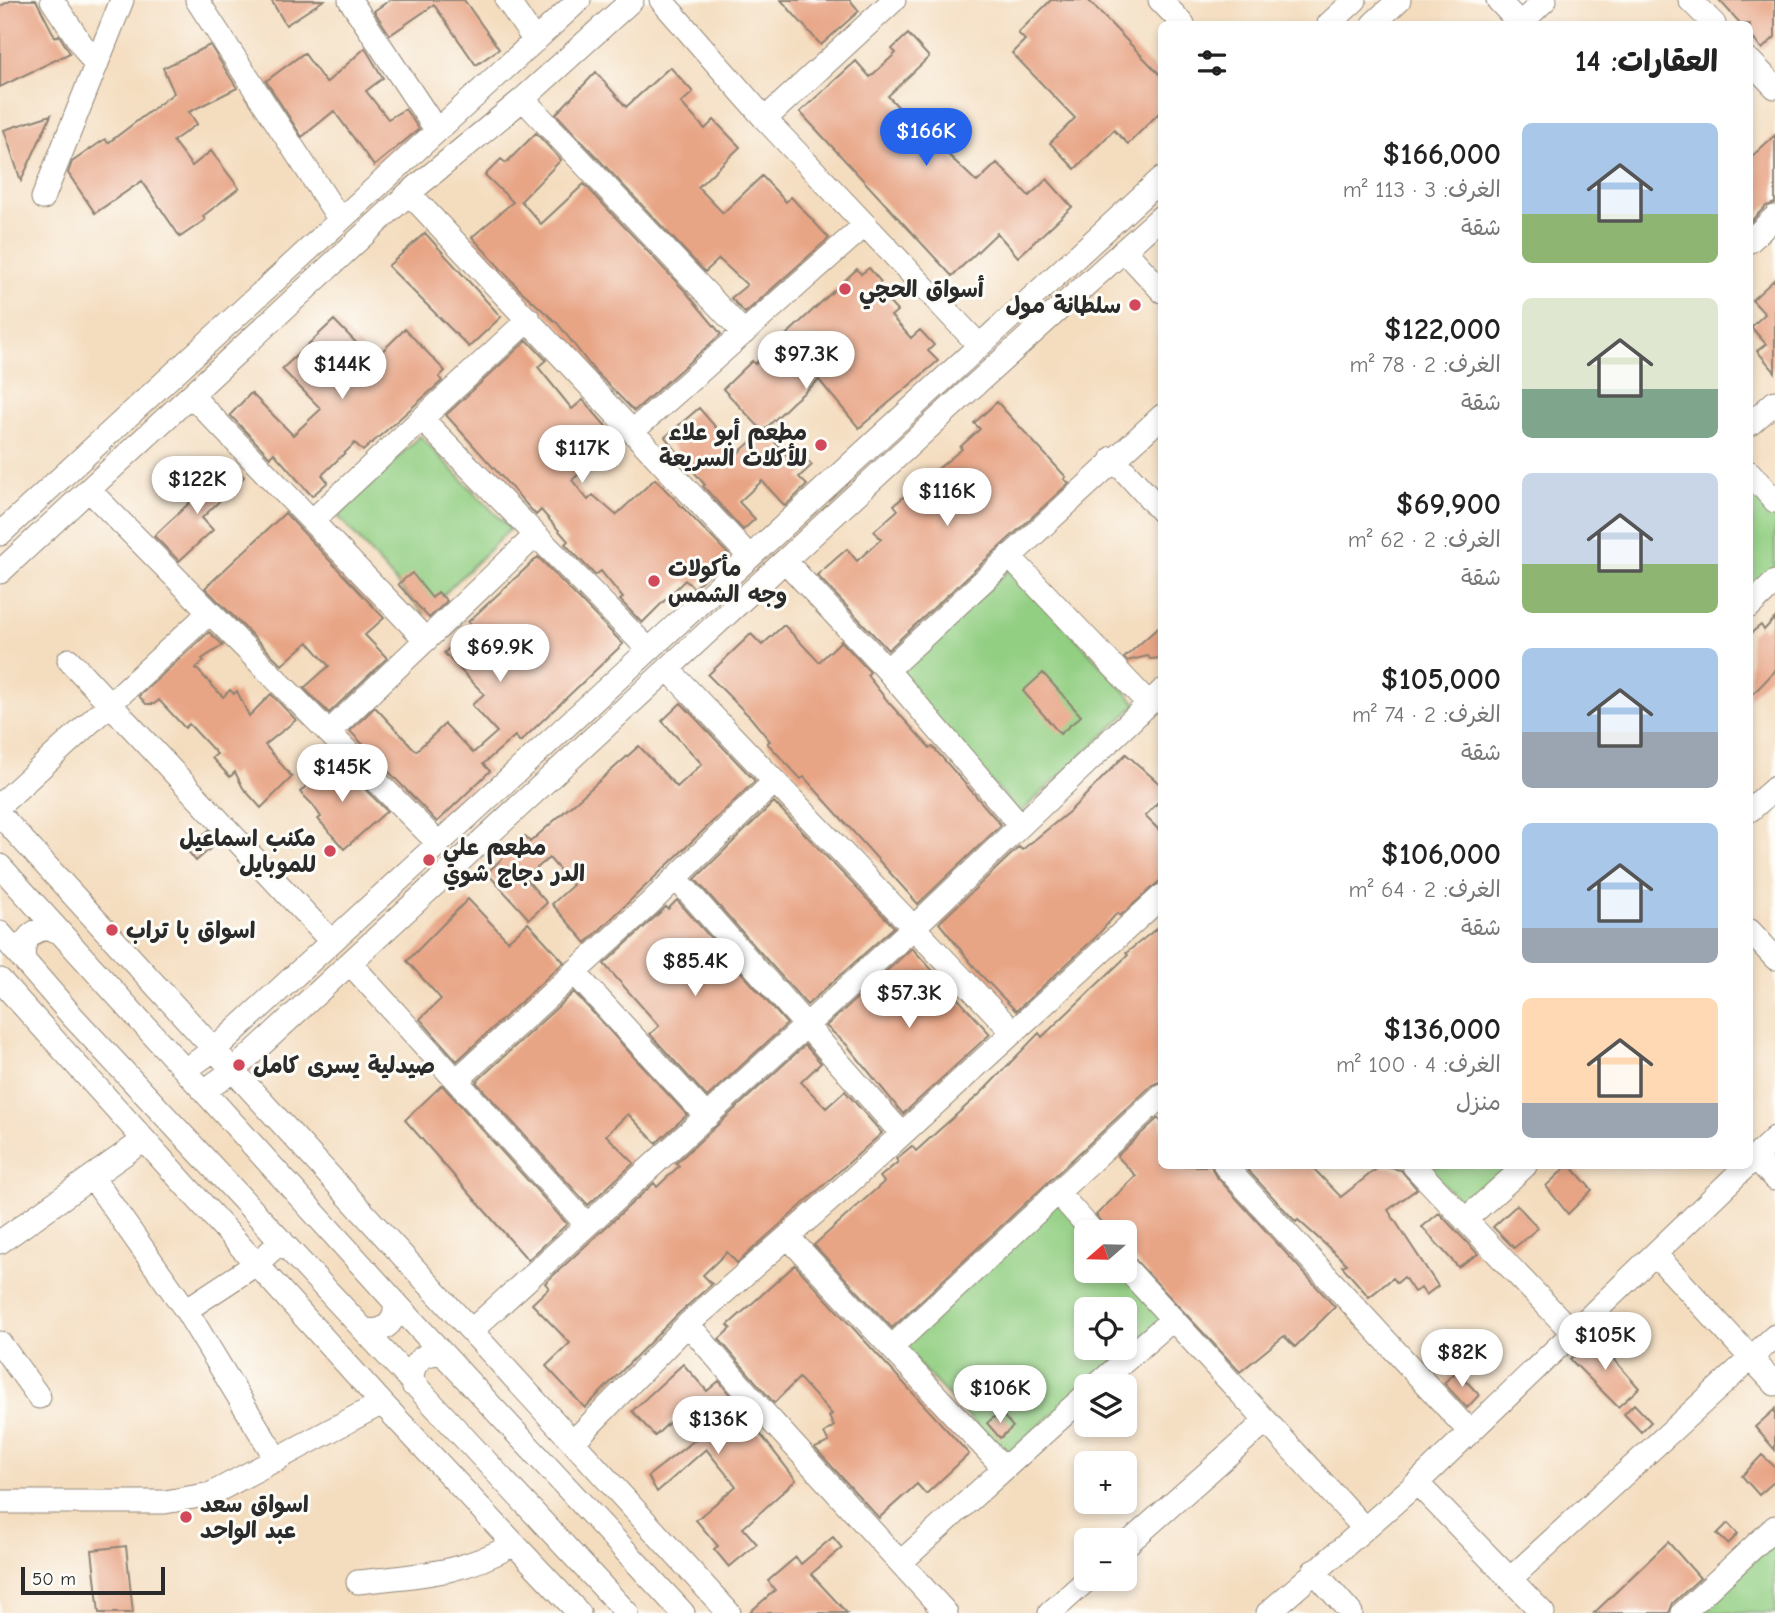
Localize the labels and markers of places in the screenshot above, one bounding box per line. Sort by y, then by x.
pin: $166K [877,108,975,168]
place label: أسواق الحچي [859,275,985,310]
marker: أسواق الحچي [837,281,853,297]
place label: سلطانة مول [1005,292,1121,320]
marker: سلطانة مول [1127,297,1143,313]
pin: $97.3K [749,332,863,391]
pin: $144K [293,342,391,401]
place label: مطعم أبو علاء للأكلات السريعة [659,418,807,472]
pin: $117K [533,426,631,485]
marker: مطعم أبو علاء للأكلات السريعة [813,437,829,453]
pin: $122K [148,456,246,516]
pin: $116K [898,468,996,528]
place label: مأكولات وجه الشمس [668,554,787,609]
marker: مأكولات وجه الشمس [646,573,662,589]
pin: $69.9K [443,624,557,684]
pin: $145K [293,744,391,804]
place label: مكنب اسماعيل للموبايل [179,825,316,879]
place label: مطعم علي الدر دجاج شوي [443,834,585,891]
marker: مكنب اسماعيل للموبايل [322,843,338,859]
marker: مطعم علي الدر دجاج شوي [421,852,437,868]
place label: اسواق با تراب [126,917,256,945]
marker: اسواق با تراب [104,922,120,938]
pin: $85.4K [638,939,752,998]
pin: $57.3K [852,970,966,1030]
place label: صيدلية يسرى كامل [253,1052,435,1079]
marker: صيدلية يسرى كامل [231,1057,247,1073]
pin: $105K [1556,1312,1654,1372]
pin: $82K [1421,1330,1503,1389]
pin: $106K [951,1366,1049,1425]
pin: $136K [669,1396,767,1456]
place label: اسواق سعد عبد الواحد [200,1491,309,1545]
marker: اسواق سعد عبد الواحد [178,1509,194,1525]

